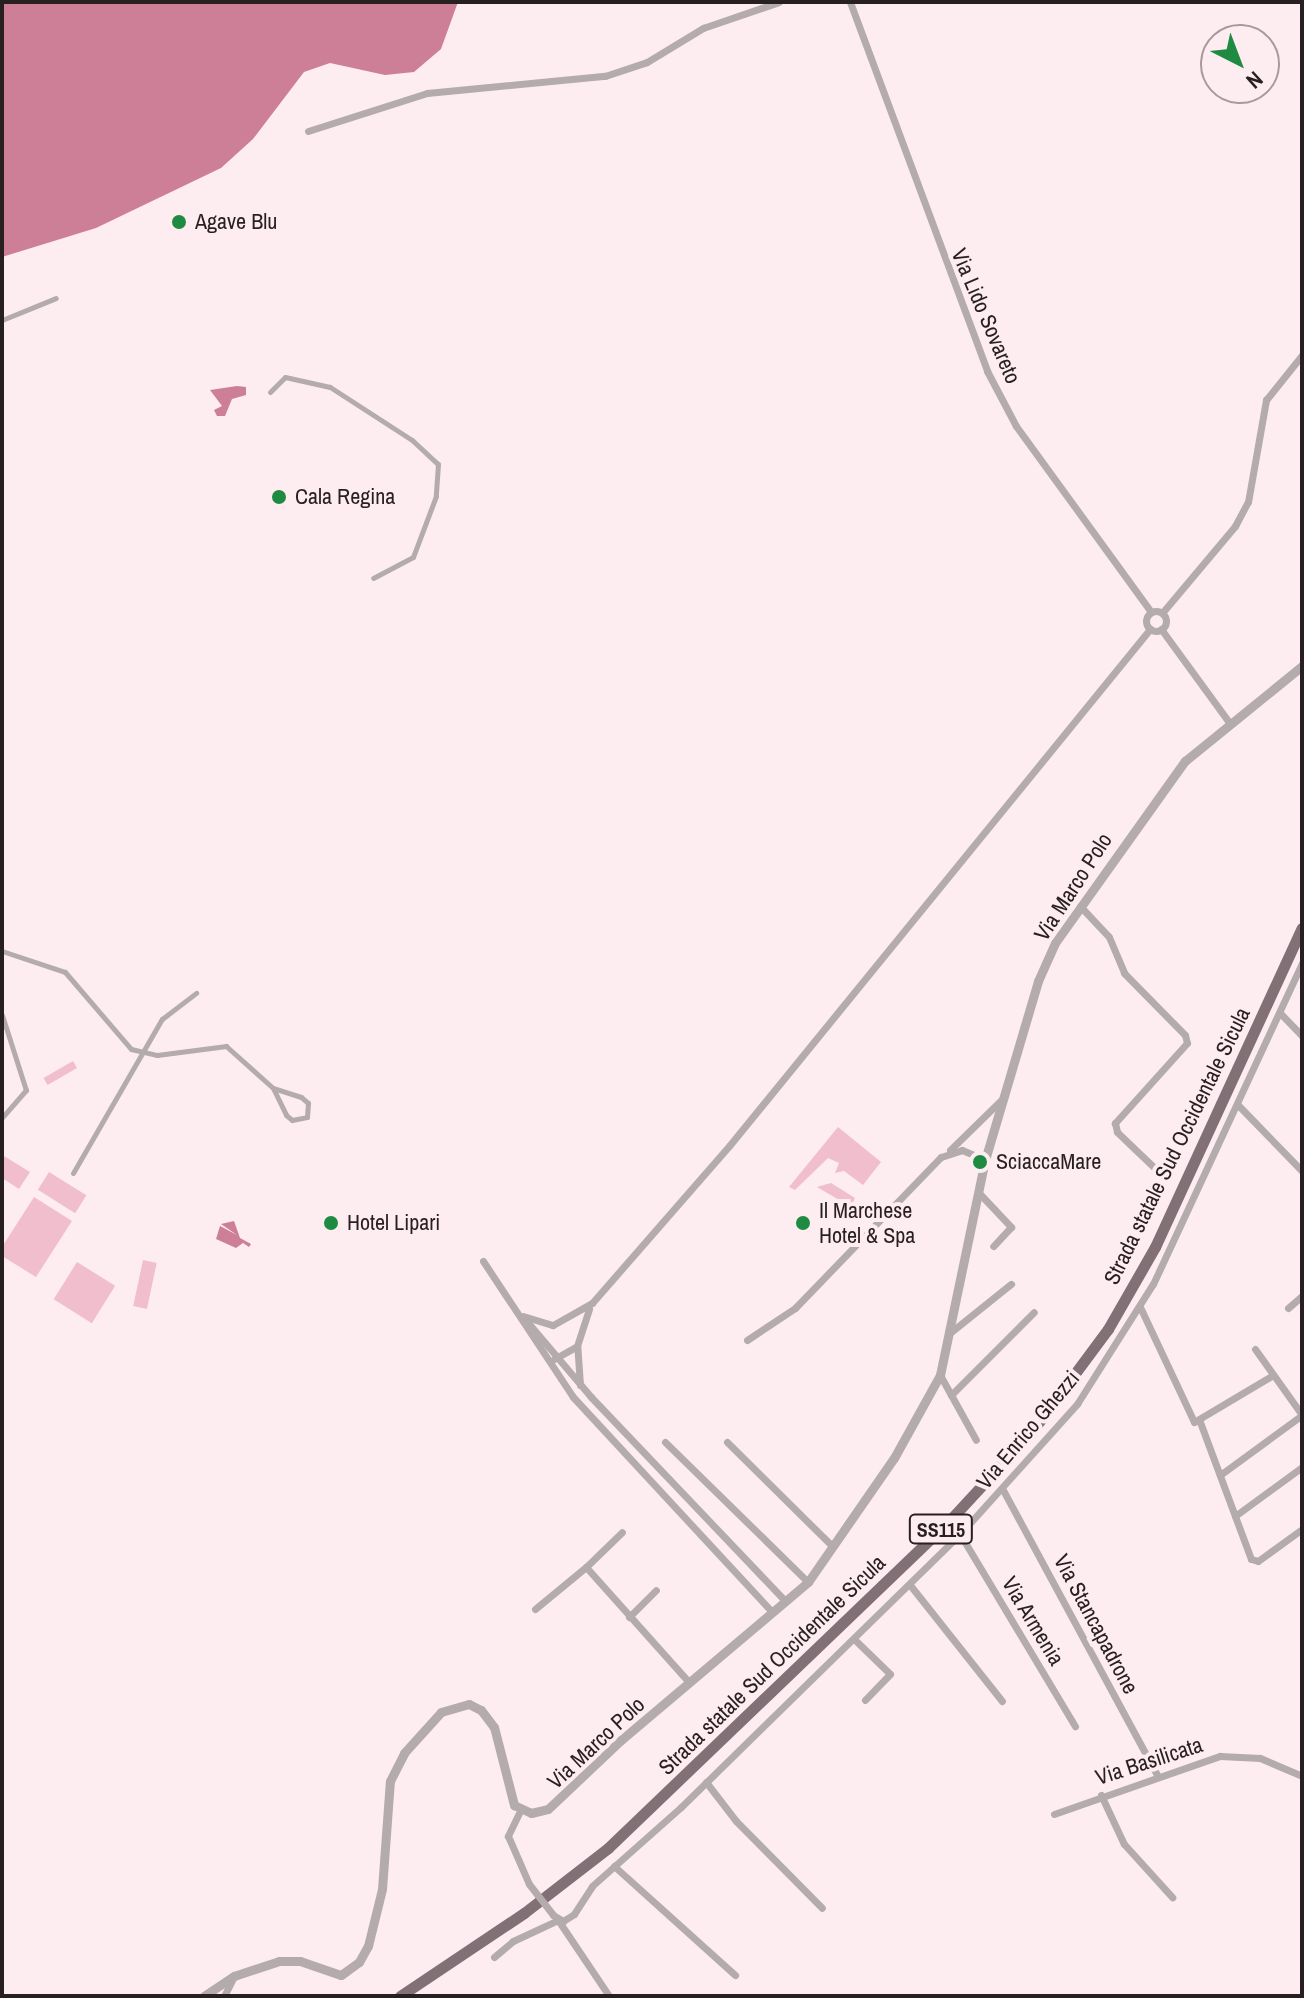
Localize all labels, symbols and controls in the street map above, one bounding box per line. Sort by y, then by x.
north arrow [1200,24,1280,104]
text: N [1240,65,1270,96]
place label: Agave Blu [195,209,277,235]
marker: Agave Blu [170,213,188,231]
street label: Via Lido Sovareto [946,245,1026,387]
place label: Cala Regina [295,484,395,510]
marker: Cala Regina [270,488,288,506]
street label: Via Marco Polo [1028,828,1118,946]
street label: Strada statale Sud Occidentale Sicula [1098,1003,1256,1289]
place label: SciaccaMare [996,1149,1101,1175]
marker: SciaccaMare [971,1153,989,1171]
place label: Il Marchese Hotel & Spa [819,1197,915,1248]
place label: Hotel Lipari [347,1210,440,1236]
marker: Hotel Lipari [322,1214,340,1232]
marker: Il Marchese Hotel & Spa [794,1214,812,1232]
street label: Via Enrico Ghezzi [971,1366,1085,1494]
road number: SS115 [907,1513,975,1545]
street label: Strada statale Sud Occidentale Sicula [653,1550,891,1780]
street label: Via Stancapadrone [1048,1550,1144,1698]
street label: Via Armenia [996,1571,1070,1671]
street label: Via Marco Polo [542,1691,650,1795]
street label: Via Basilicata [1092,1731,1206,1791]

